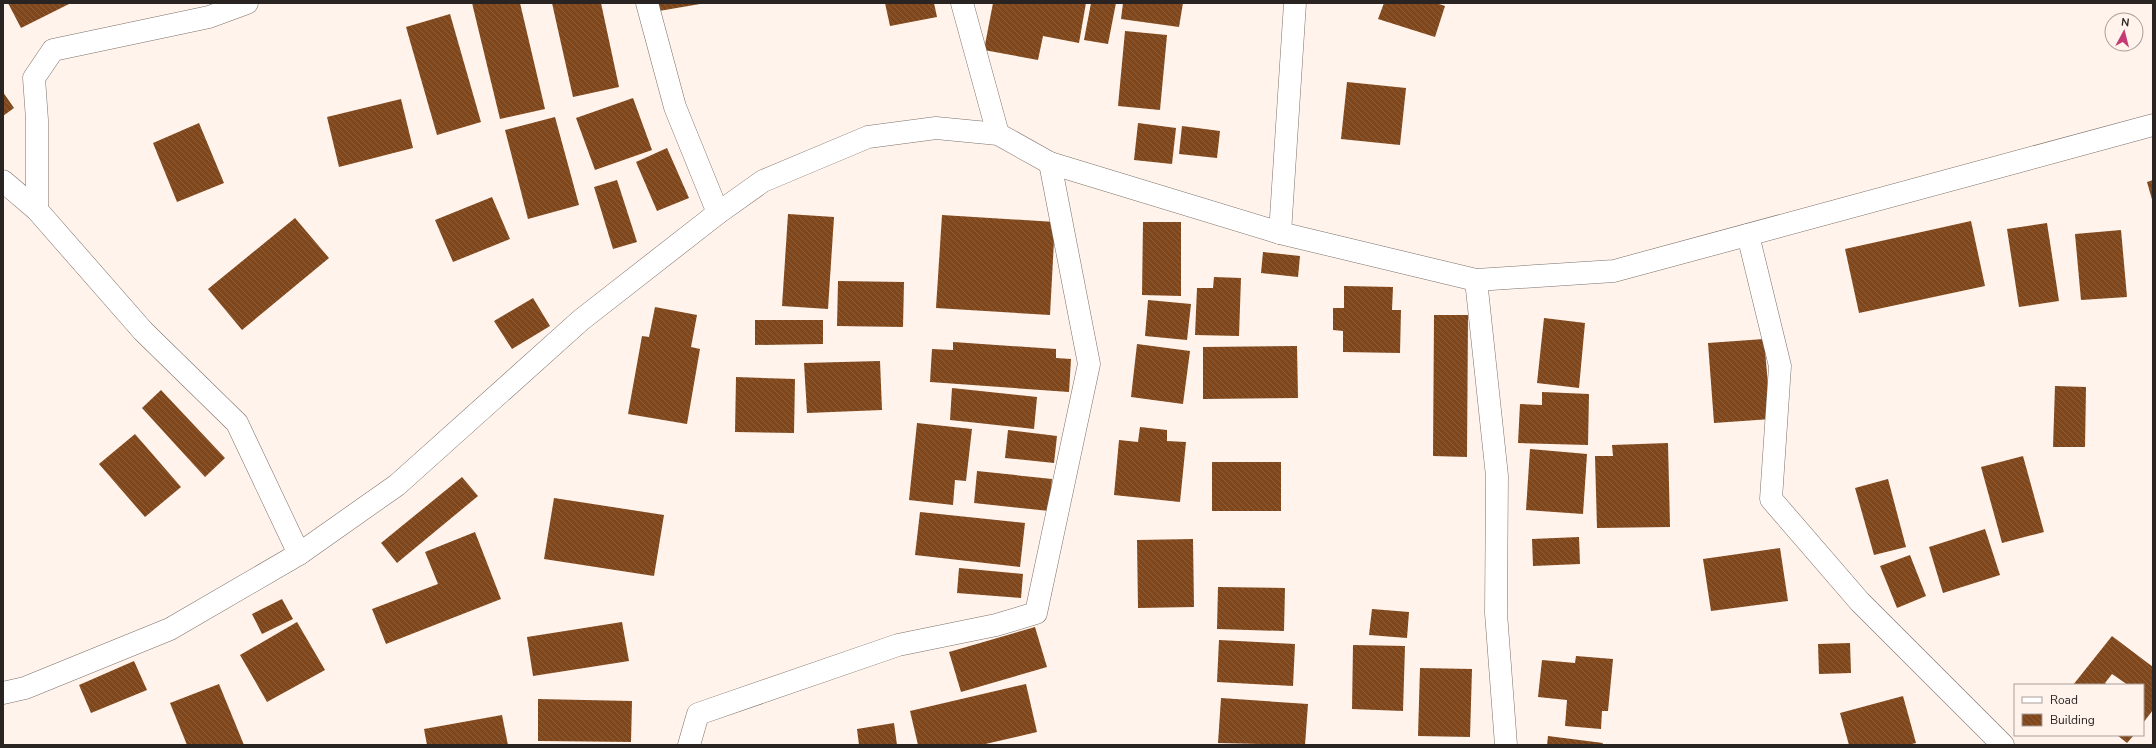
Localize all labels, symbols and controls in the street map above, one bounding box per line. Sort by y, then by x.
north arrow [2104,12,2144,52]
text: N [2120,15,2130,31]
legend [2014,684,2144,736]
text: Road [2050,692,2078,708]
text: Building [2050,712,2095,728]

